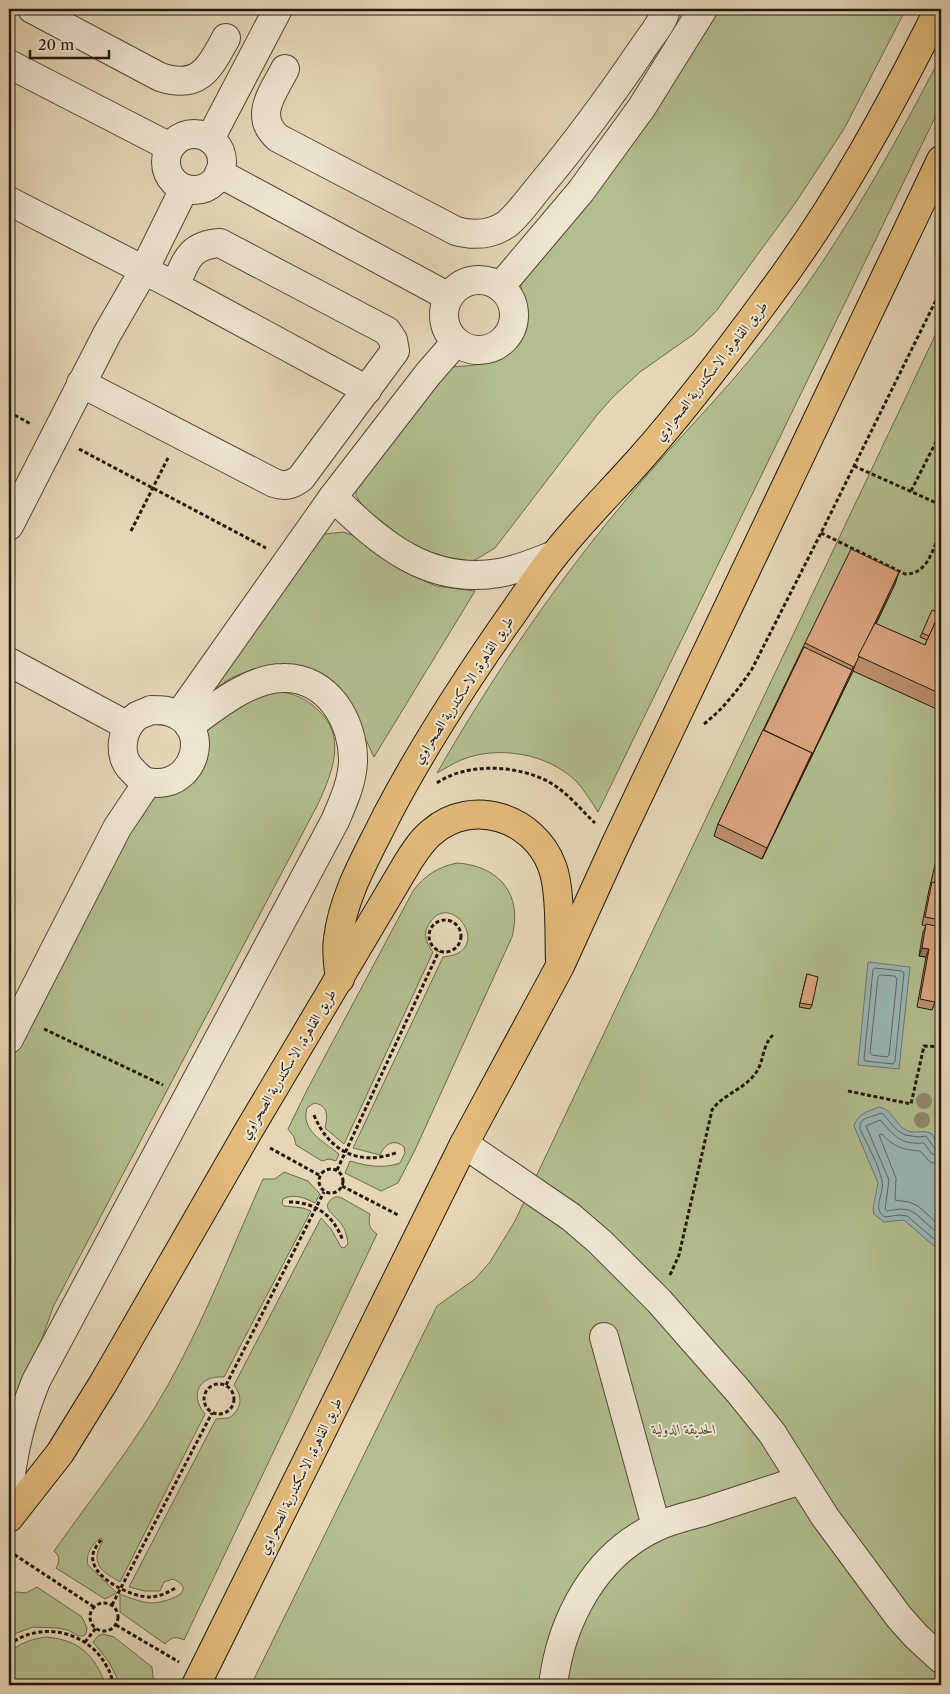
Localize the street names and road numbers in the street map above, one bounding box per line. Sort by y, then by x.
street label: طريق القاهرة, الاسكندرية الصحراوي [651,297,774,446]
street label: طريق القاهرة, الاسكندرية الصحراوي [408,613,520,769]
street label: طريق القاهرة, الاسكندرية الصحراوي [236,985,343,1144]
street label: طريق القاهرة, الاسكندرية الصحراوي [254,1394,349,1559]

